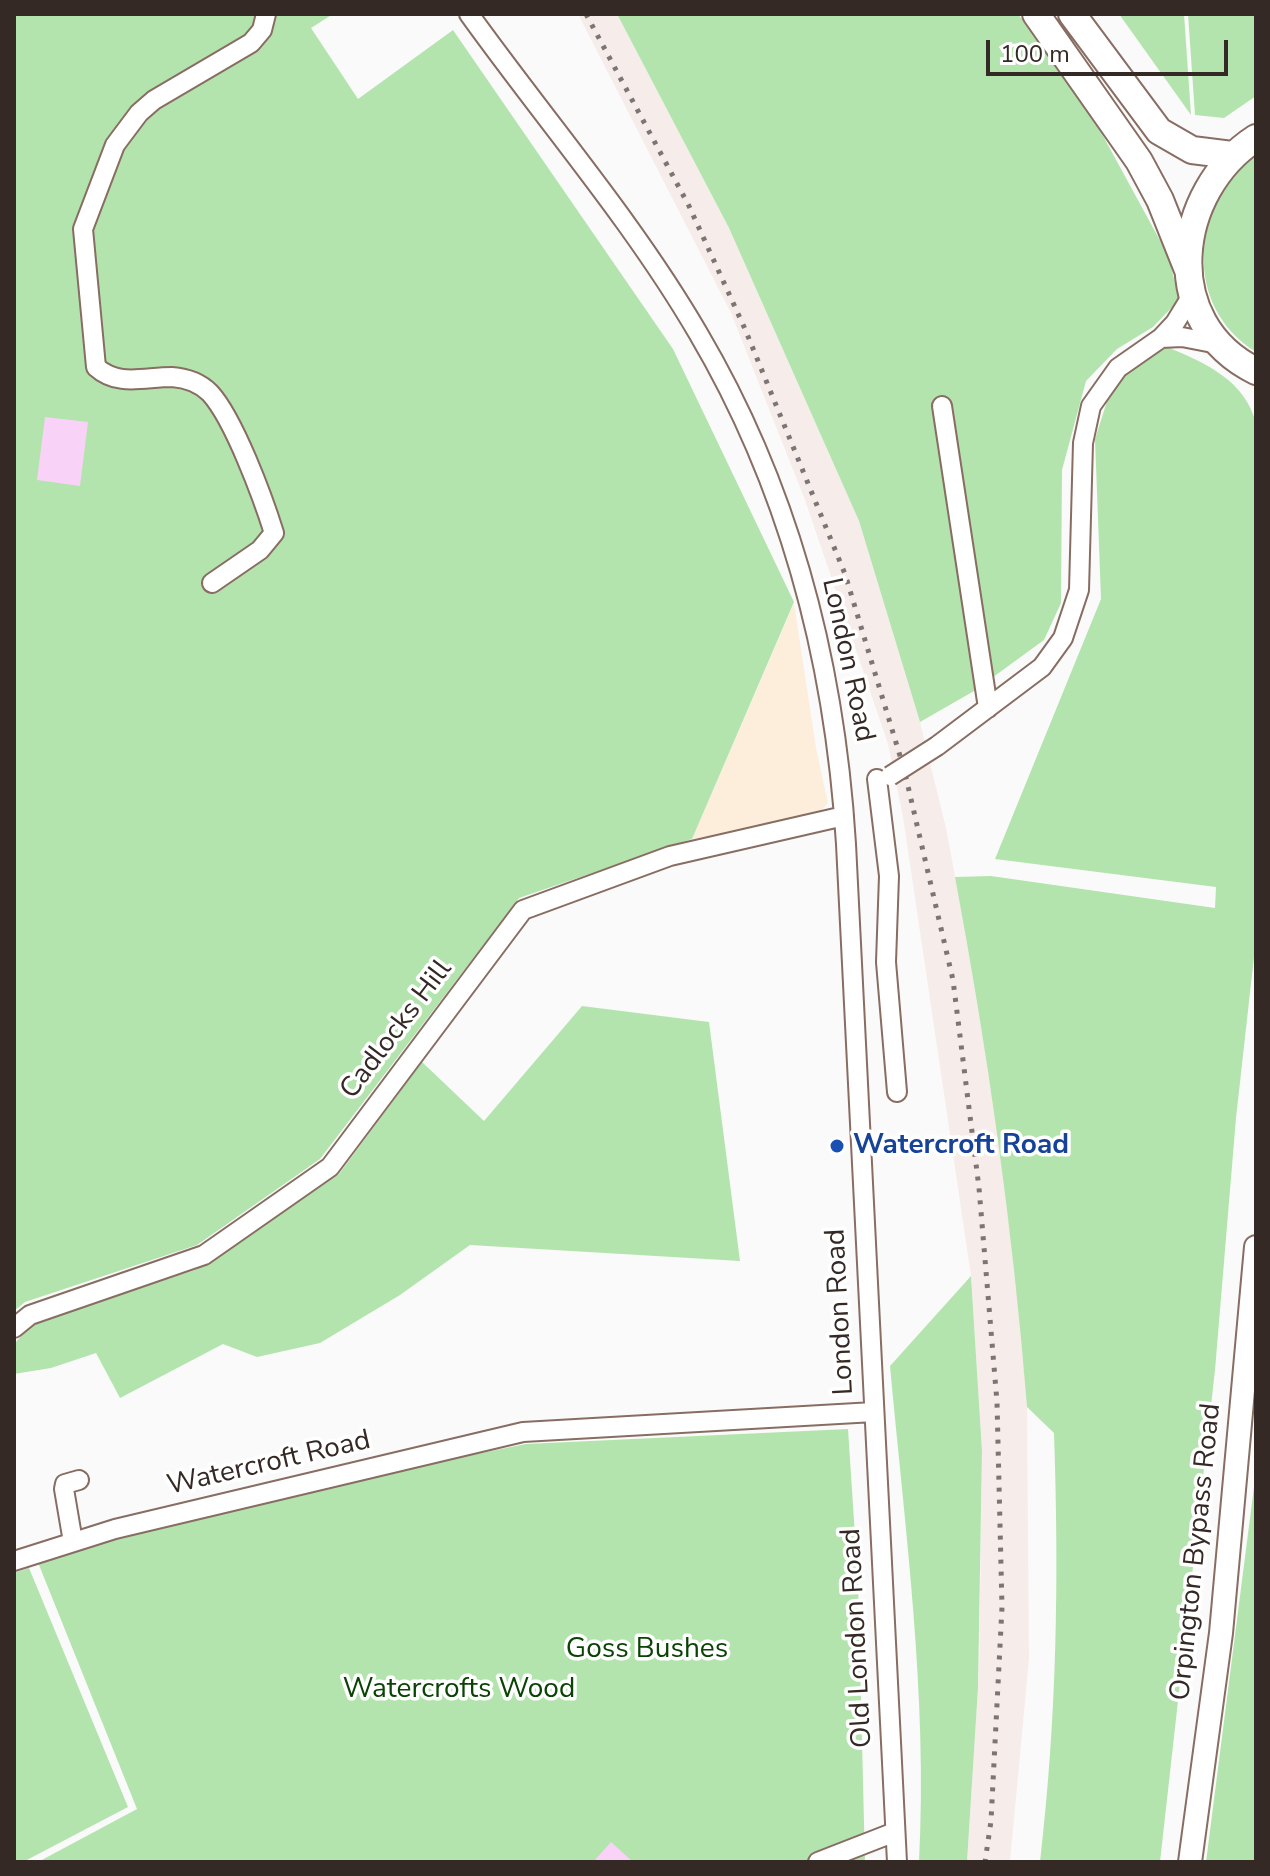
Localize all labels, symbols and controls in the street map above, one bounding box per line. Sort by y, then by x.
scale bar [990,24,1232,74]
text: 100 m [1000,38,1070,70]
street label: London Road [813,575,881,745]
street label: Cadlocks Hill [334,954,460,1106]
place label: Watercroft Road [853,1129,1069,1163]
marker: Watercroft Road [828,1137,846,1155]
street label: London Road [820,1228,862,1396]
street label: Orpington Bypass Road [1165,1402,1229,1702]
street label: Watercroft Road [164,1424,374,1504]
street label: Old London Road [835,1527,881,1749]
park label: Goss Bushes [566,1633,728,1667]
park label: Watercrofts Wood [343,1673,575,1707]

